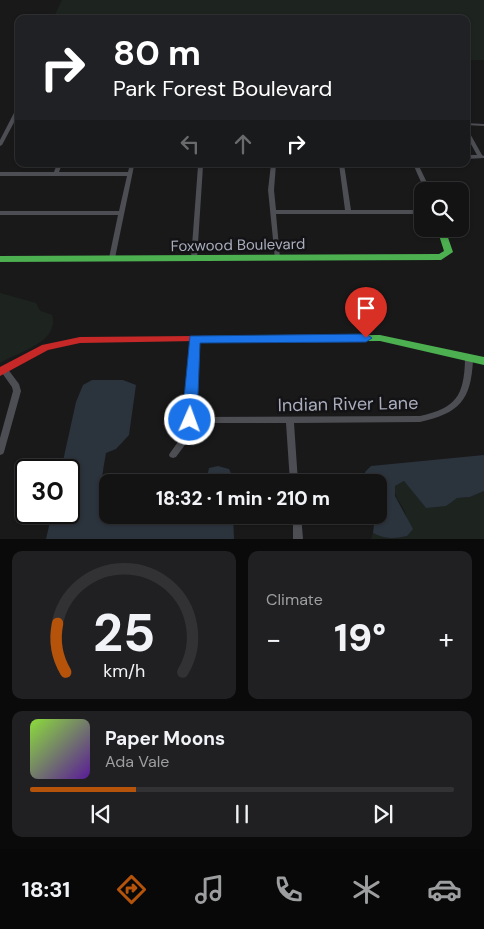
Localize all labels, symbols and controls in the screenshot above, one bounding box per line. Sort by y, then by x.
text: 80 m [113,30,201,76]
icon: right [30,35,95,100]
text: Park Forest Boulevard [113,74,332,103]
icon: left [176,130,204,158]
icon: ahead [229,130,257,158]
icon: right [282,130,310,158]
map controls [414,182,469,237]
button: search [414,182,469,237]
street label: Foxwood Boulevard [171,234,305,256]
pin [345,287,387,338]
icon: arrive [352,294,380,322]
street label: Indian River Lane [277,391,419,417]
position arrow [163,393,215,445]
speed limit sign: 30 [15,459,80,524]
text: 18:32 · 1 min · 210 m [156,486,330,511]
text: Climate [266,589,323,610]
text: 25 [93,599,155,667]
text: 19° [334,613,386,663]
text: − [266,621,281,658]
text: + [439,621,454,658]
text: km/h [103,659,145,683]
text: Paper Moons [105,726,225,751]
text: Ada Vale [105,751,169,772]
icon: previous [87,800,115,828]
icon: pause [228,800,256,828]
icon: next [369,800,397,828]
icon: directions [114,872,149,907]
icon: music [192,872,227,907]
icon: phone [271,872,306,907]
icon: climate [349,872,384,907]
icon: car [427,872,462,907]
text: 18:31 [22,875,70,904]

